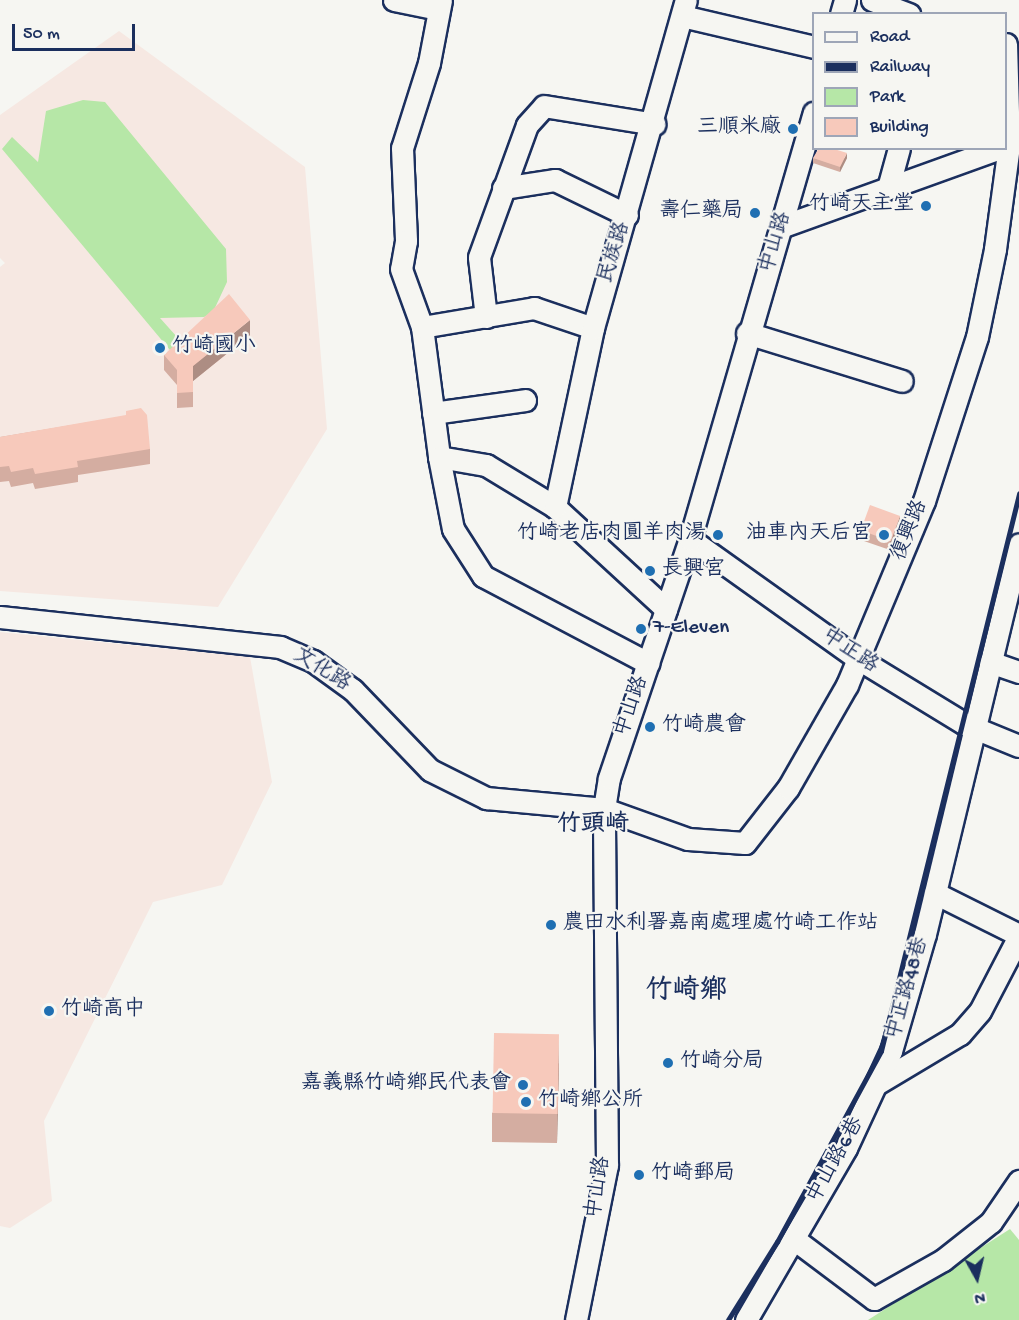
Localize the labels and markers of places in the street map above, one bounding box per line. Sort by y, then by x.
place label: 三順米廠 [697,116,781,142]
marker: 三順米廠 [786,122,800,136]
place label: 竹崎天主堂 [809,193,914,219]
marker: 竹崎天主堂 [919,199,933,213]
place label: 壽仁藥局 [659,200,743,226]
marker: 壽仁藥局 [748,206,762,220]
place label: 竹崎國小 [172,335,256,361]
marker: 竹崎國小 [153,341,167,355]
place label: 竹崎老店肉圓羊肉湯 [517,522,706,548]
place label: 油車內天后宮 [746,522,872,548]
marker: 竹崎老店肉圓羊肉湯 [711,528,725,542]
marker: 油車內天后宮 [877,528,891,542]
place label: 長興宮 [662,558,725,584]
marker: 長興宮 [643,564,657,578]
place label: 7-Eleven [653,616,729,642]
marker: 7-Eleven [634,622,648,636]
place label: 竹崎農會 [662,714,746,740]
marker: 竹崎農會 [643,720,657,734]
place label: 農田水利署嘉南處理處竹崎工作站 [563,912,878,938]
marker: 農田水利署嘉南處理處竹崎工作站 [544,918,558,932]
place label: 竹崎高中 [61,998,145,1024]
marker: 竹崎高中 [42,1004,56,1018]
place label: 竹崎分局 [680,1050,764,1076]
marker: 竹崎分局 [661,1056,675,1070]
place label: 嘉義縣竹崎鄉民代表會 [301,1072,511,1098]
marker: 嘉義縣竹崎鄉民代表會 [516,1078,530,1092]
place label: 竹崎鄉公所 [538,1089,643,1115]
marker: 竹崎鄉公所 [519,1095,533,1109]
place label: 竹崎郵局 [651,1162,735,1188]
marker: 竹崎郵局 [632,1168,646,1182]

